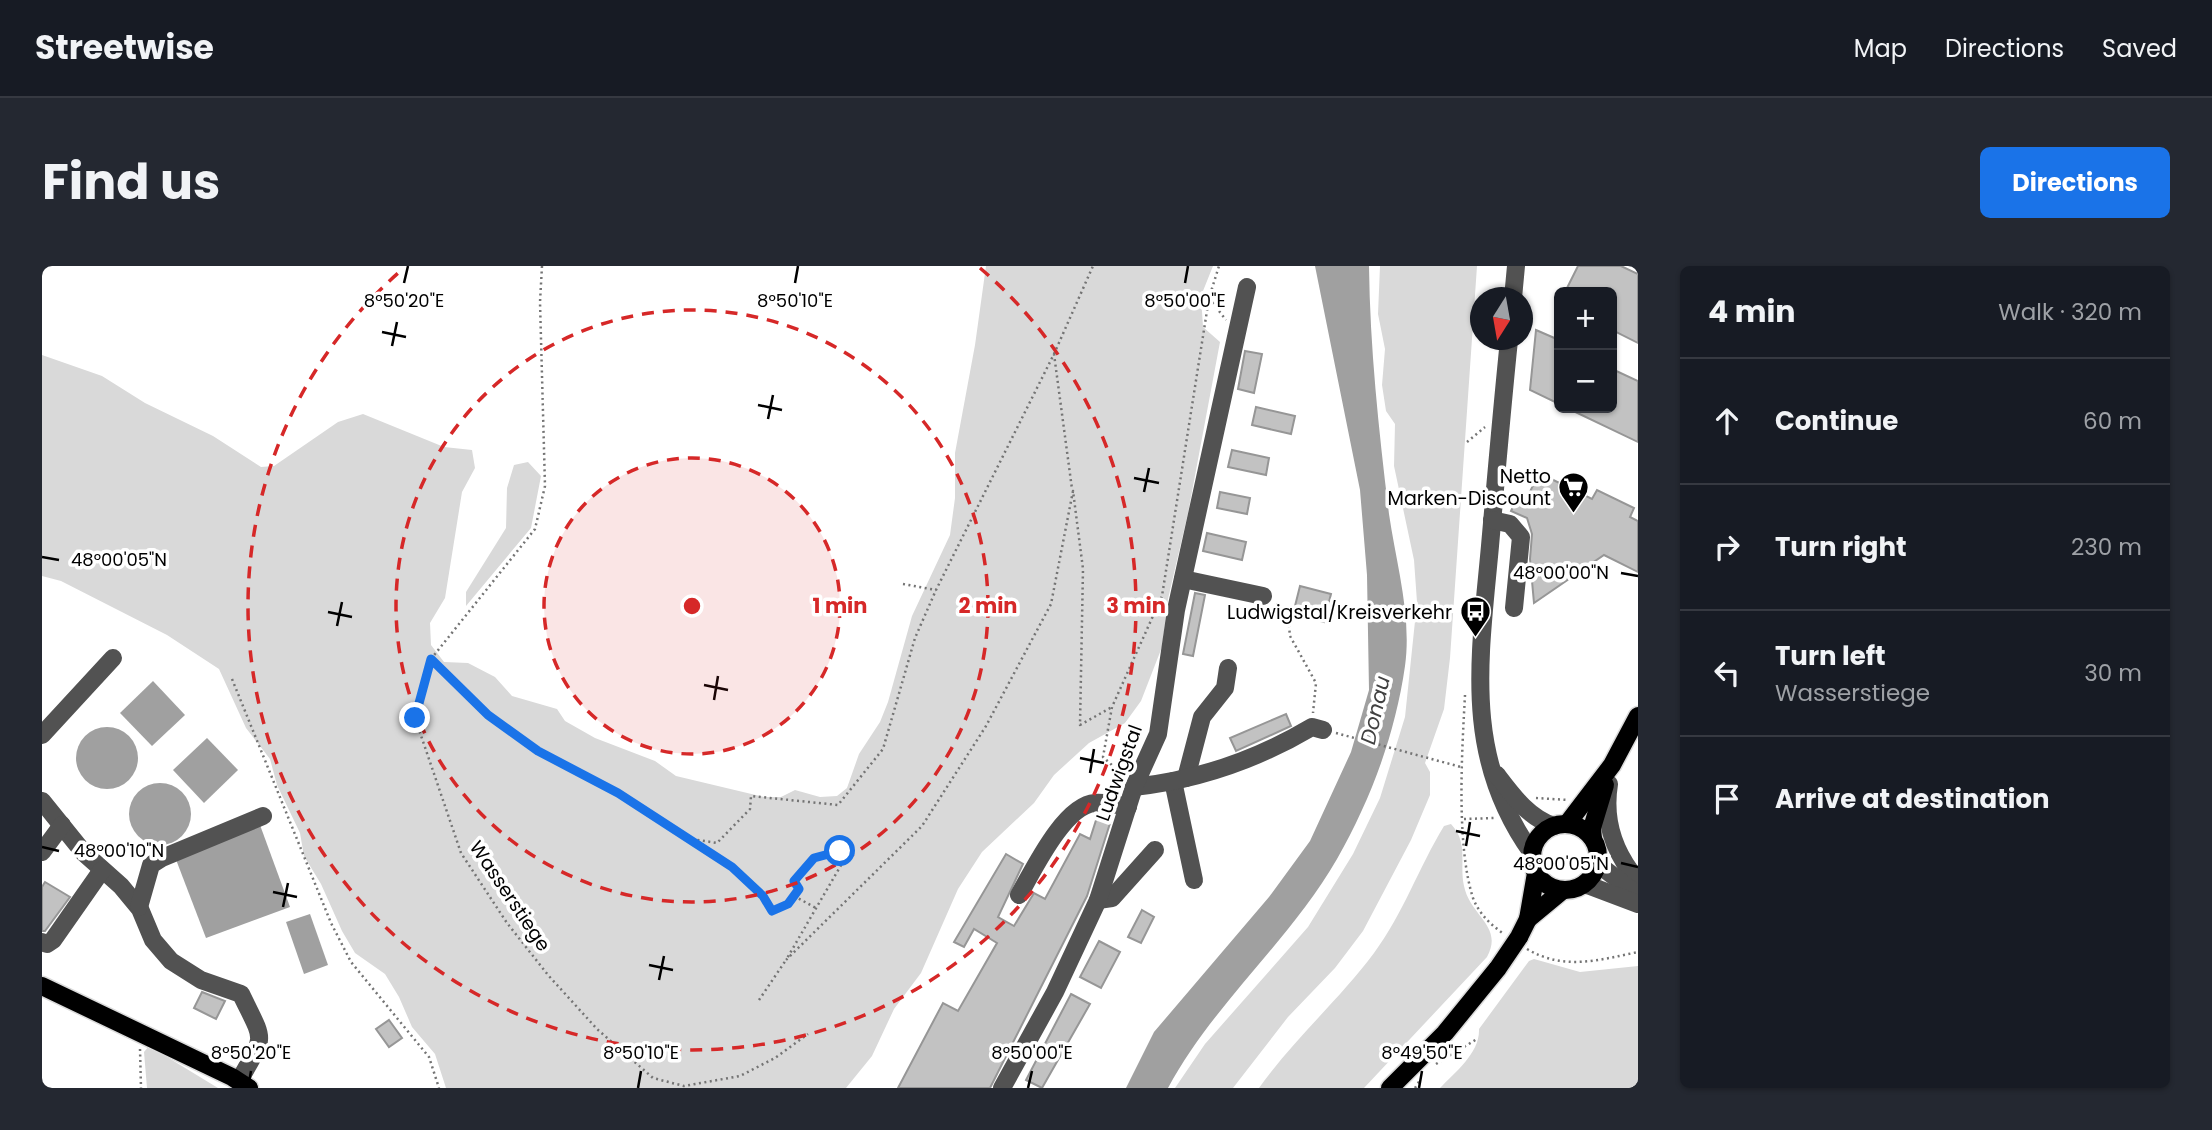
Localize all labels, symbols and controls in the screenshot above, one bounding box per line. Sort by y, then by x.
text: Streetwise [35,24,214,71]
text: Map [1854,32,1907,65]
text: Directions [1945,32,2064,65]
text: Saved [2102,32,2177,65]
button: Directions [1980,147,2170,218]
text: Find us [42,148,220,216]
north arrow [1470,287,1533,350]
map controls [1554,287,1617,413]
button: + [1554,287,1617,350]
text: 8°50'20"E [364,288,444,313]
text: 8°50'10"E [757,288,833,313]
text: 8°50'00"E [1144,288,1226,313]
text: 4 min [1708,290,1796,333]
text: Walk · 320 m [1998,296,2142,328]
button: − [1554,350,1617,413]
icon: ahead [1708,402,1746,440]
text: Continue [1775,403,1898,439]
text: 60 m [2083,405,2142,437]
place label: Netto Marken-Discount [1388,463,1551,512]
supermarket icon: Netto Marken-Discount [1557,470,1591,514]
icon: right [1708,528,1746,566]
text: Turn right [1775,529,1907,565]
text: 230 m [2071,531,2142,563]
text: 48°00'05"N [71,547,167,572]
text: 48°00'00"N [1513,560,1609,585]
text: 1 min [813,591,867,620]
text: 2 min [958,591,1018,620]
text: 3 min [1106,591,1166,620]
centre of rings [680,594,704,618]
bus stop icon: Ludwigstal/Kreisverkehr [1458,595,1492,639]
place label: Ludwigstal/Kreisverkehr [1227,599,1452,626]
text: Turn left [1775,638,1886,674]
icon: left [1708,654,1746,692]
text: 30 m [2084,657,2142,689]
water label: Donau [1353,673,1397,747]
text: Wasserstiege [1775,677,1930,709]
route end [399,702,430,733]
street label: Ludwigstal [1089,721,1149,825]
icon: arrive [1708,780,1746,818]
text: Arrive at destination [1775,781,2050,817]
street label: Wasserstiege [463,835,557,957]
route start [824,835,855,866]
text: 48°00'10"N [74,838,164,863]
text: 48°00'05"N [1513,851,1609,876]
text: 8°50'20"E [211,1040,291,1065]
text: 8°50'10"E [603,1040,679,1065]
text: 8°50'00"E [991,1040,1073,1065]
text: 8°49'50"E [1381,1040,1463,1065]

